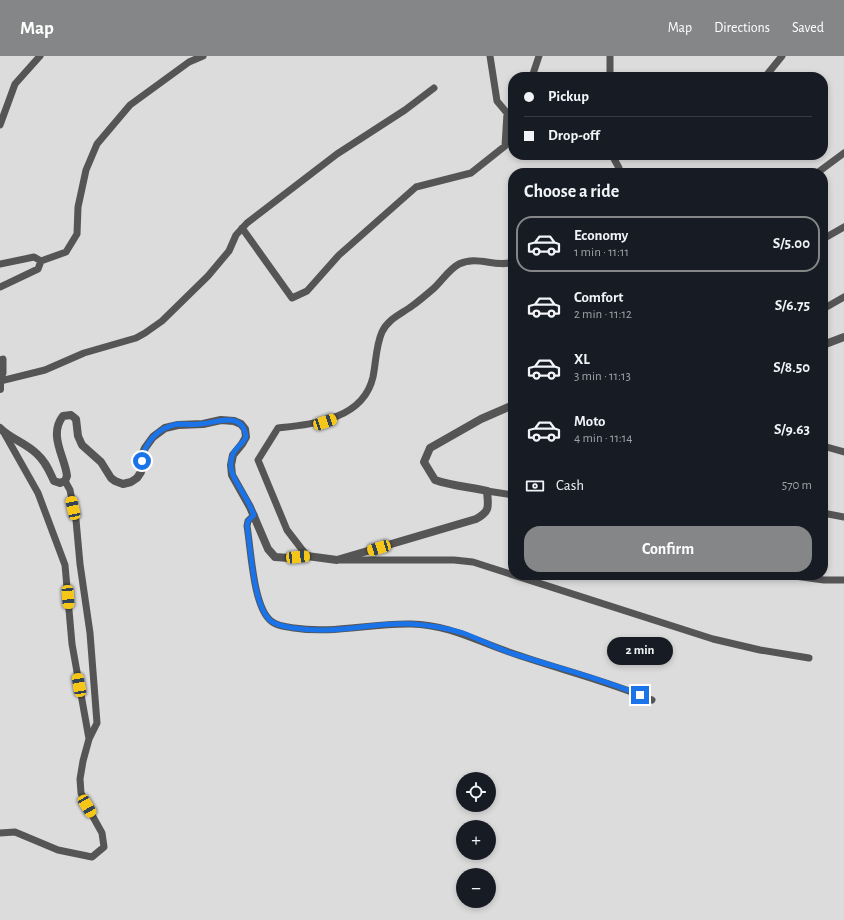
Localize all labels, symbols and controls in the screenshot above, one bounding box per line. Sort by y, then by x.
text: Map [20,19,54,38]
text: Map [668,21,692,35]
text: Directions [714,21,770,35]
text: Saved [792,21,824,35]
text: Pickup [548,89,589,104]
text: Drop-off [548,128,600,143]
text: Choose a ride [524,183,619,201]
icon: car [526,226,562,262]
text: Economy [574,228,628,243]
text: S/5.00 [773,236,810,251]
text: 1 min · 11:11 [574,246,629,259]
icon: car [526,288,562,324]
text: Comfort [574,290,623,305]
text: S/6.75 [775,298,810,313]
text: 2 min · 11:12 [574,308,632,321]
icon: car [526,350,562,386]
text: XL [574,352,590,367]
text: S/8.50 [773,360,810,375]
text: 3 min · 11:13 [574,370,631,383]
car [312,412,338,432]
icon: car [526,412,562,448]
text: Moto [574,414,606,429]
text: S/9.63 [774,422,810,437]
text: 4 min · 11:14 [574,432,633,445]
route start [133,452,151,470]
icon: cash [524,475,546,497]
text: Cash [556,478,584,493]
text: 570 m [782,479,812,492]
car [65,495,81,521]
button: Confirm [524,526,812,572]
car [366,539,392,557]
car [286,550,310,564]
car [61,585,75,609]
callout: 2 min [607,637,673,665]
text: 2 min [626,644,654,657]
car [71,672,87,698]
route end [631,686,649,704]
map controls [456,772,496,908]
button: locate [456,772,496,812]
car [76,793,98,819]
button: + [456,820,496,860]
button: − [456,868,496,908]

